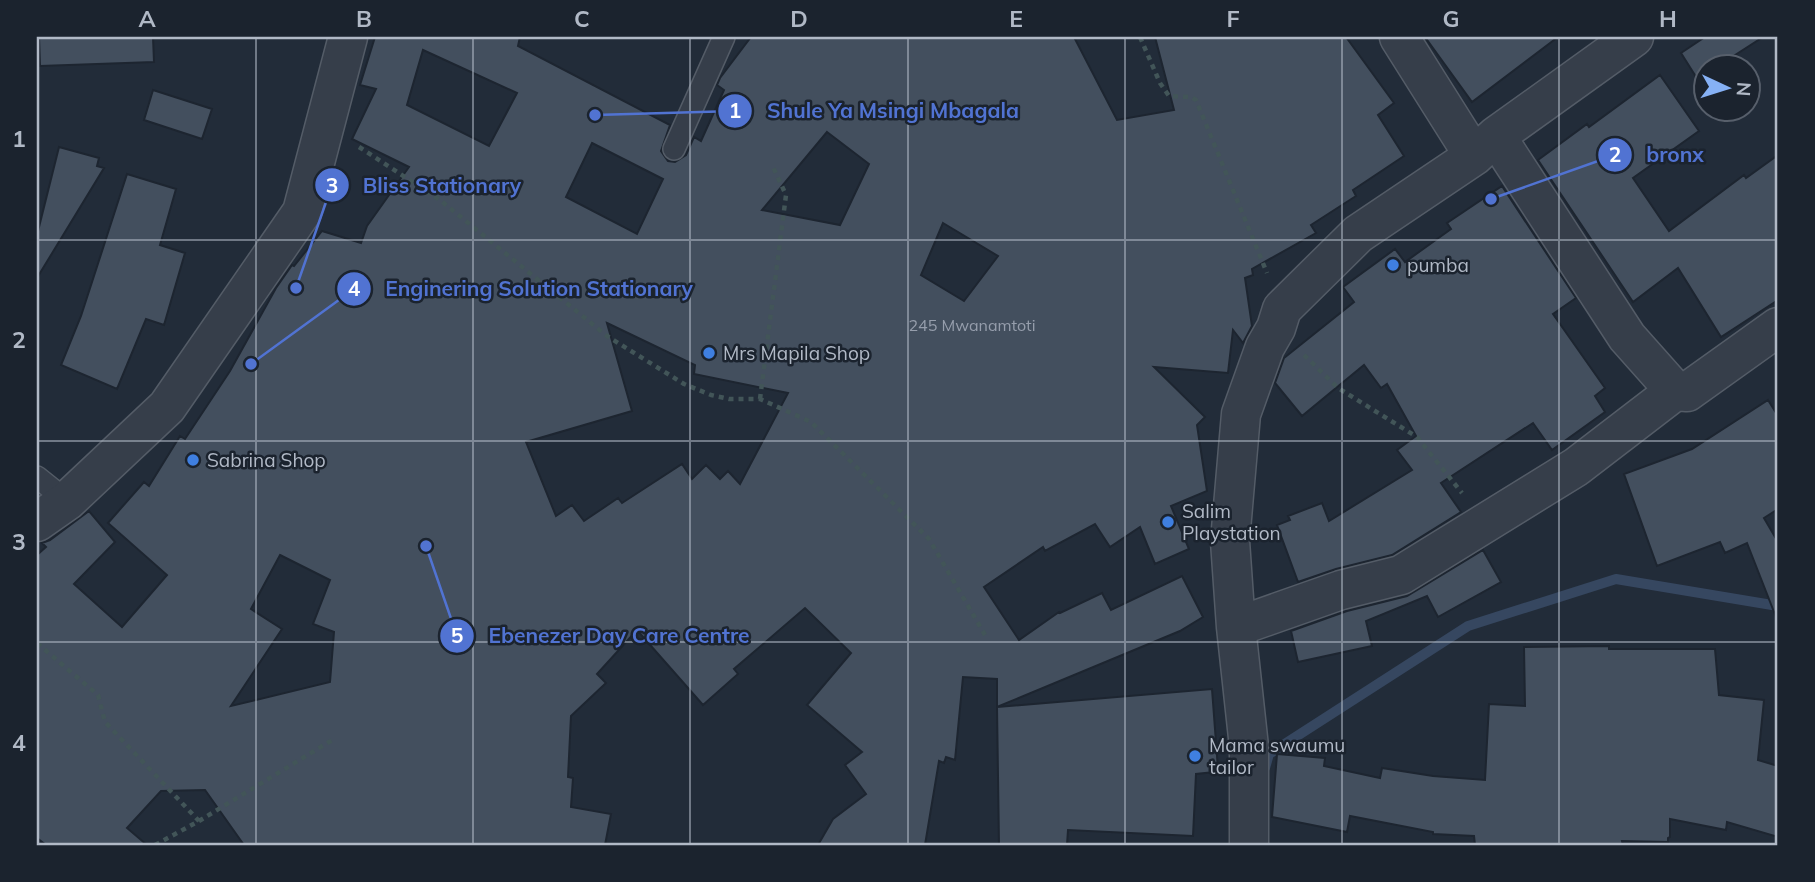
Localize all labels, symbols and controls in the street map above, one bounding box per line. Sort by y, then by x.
text: A [138,4,156,33]
text: B [356,4,372,33]
text: C [574,4,590,33]
text: D [790,4,808,33]
text: E [1009,4,1023,33]
text: F [1226,4,1240,33]
text: G [1442,4,1460,33]
text: H [1659,4,1677,33]
north arrow [1692,52,1762,122]
text: N [1731,81,1756,97]
callout: Shule Ya Msingi Mbagala [718,90,1033,132]
text: 1 [729,97,741,123]
text: Shule Ya Msingi Mbagala [767,97,1019,123]
text: 1 [12,124,26,153]
callout: bronx [1597,134,1718,176]
text: 2 [1609,141,1621,167]
text: bronx [1646,141,1704,167]
callout: Bliss Stationary [314,164,536,206]
text: 3 [326,172,338,198]
text: Bliss Stationary [363,172,522,198]
place label: pumba [1407,253,1469,277]
marker: pumba [1385,257,1401,273]
callout: Enginering Solution Stationary [336,268,707,310]
text: 4 [348,275,361,301]
text: Enginering Solution Stationary [385,275,693,301]
house number: 245 Mwanamtoti [908,315,1036,335]
text: 2 [12,325,26,354]
place label: Mrs Mapila Shop [723,341,870,365]
marker: Mrs Mapila Shop [701,345,717,361]
place label: Sabrina Shop [207,448,326,472]
marker: Sabrina Shop [185,452,201,468]
place label: Salim Playstation [1182,499,1281,545]
marker: Salim Playstation [1160,514,1176,530]
text: 3 [12,527,26,556]
callout: Ebenezer Day Care Centre [439,615,763,657]
text: 5 [451,622,463,648]
text: Ebenezer Day Care Centre [488,622,750,648]
text: 4 [12,728,26,757]
place label: Mama swaumu tailor [1209,733,1345,779]
marker: Mama swaumu tailor [1187,748,1203,764]

